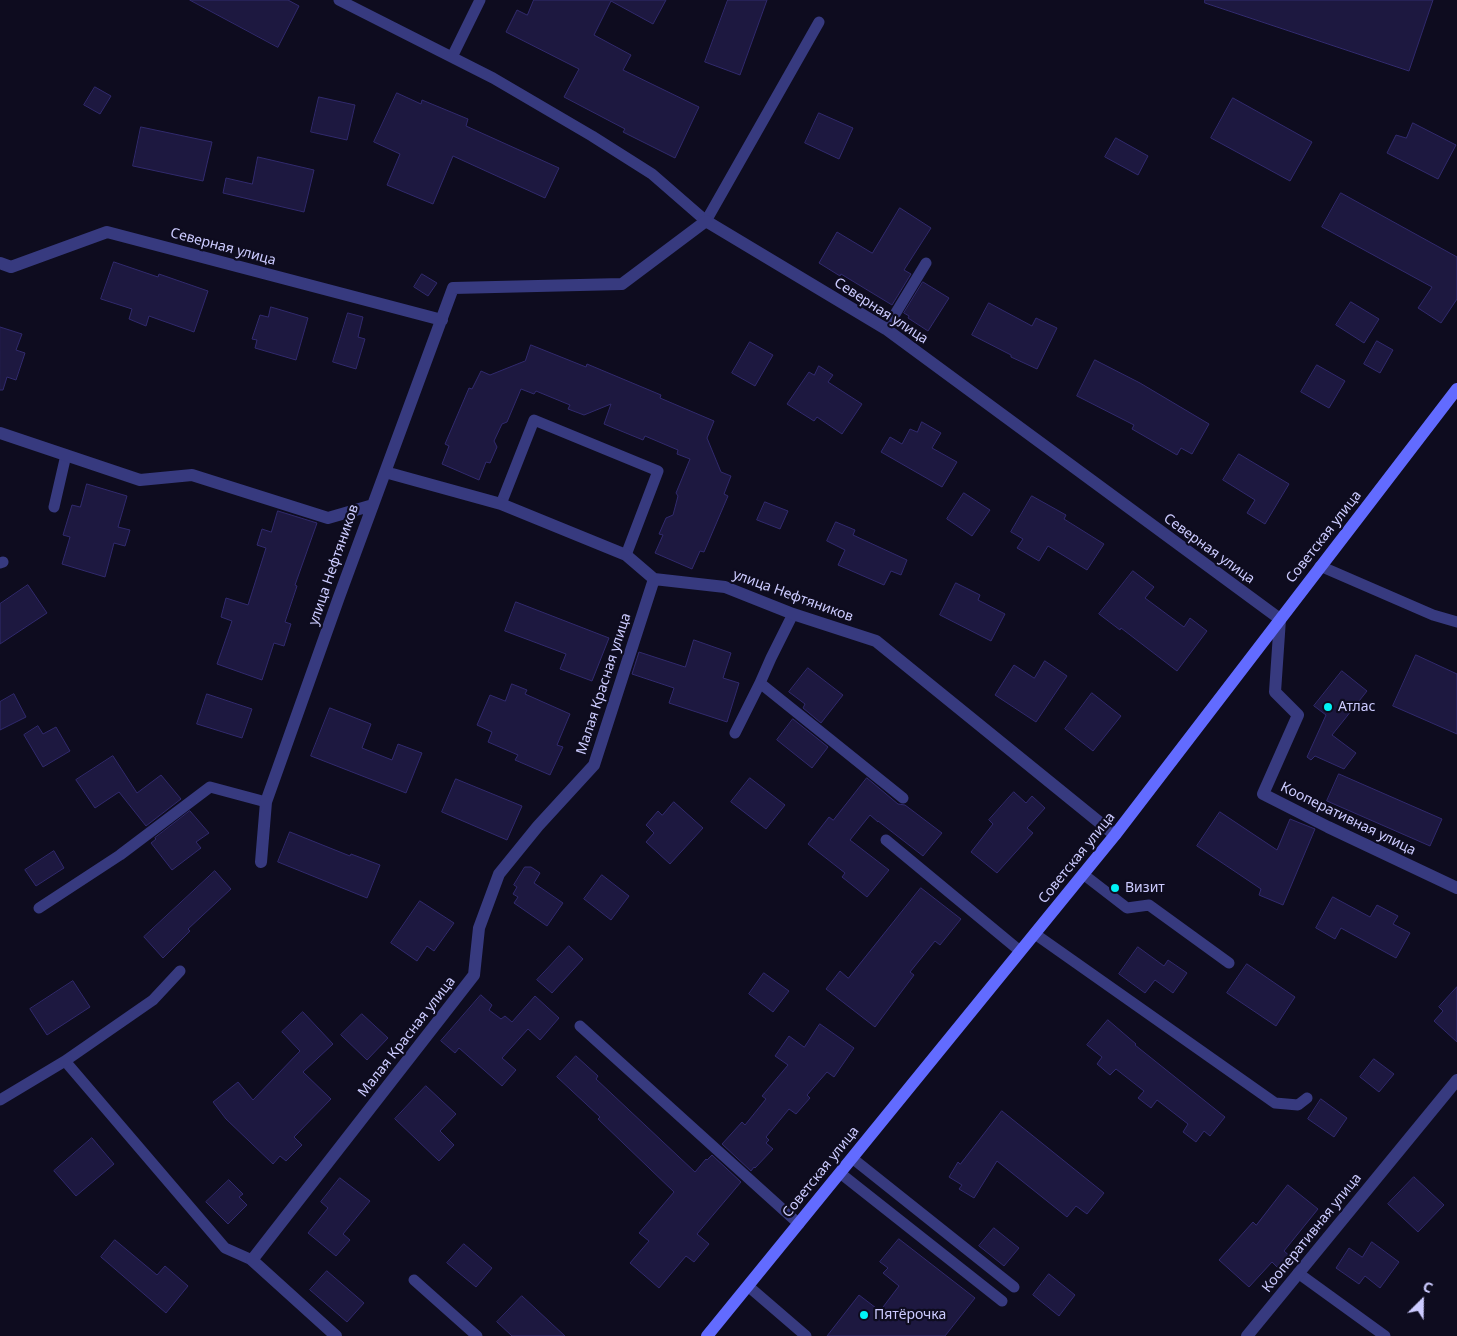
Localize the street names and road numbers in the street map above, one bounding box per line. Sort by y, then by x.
street label: Северная улица [168,225,278,269]
street label: Северная улица [831,274,931,348]
street label: Советская улица [1283,488,1365,586]
street label: улица Нефтяников [305,502,363,628]
street label: Северная улица [1160,510,1258,588]
street label: улица Нефтяников [731,566,855,626]
street label: Малая Красная улица [573,611,635,757]
street label: Кооперативная улица [1278,779,1418,859]
street label: Советская улица [1035,809,1119,907]
street label: Малая Красная улица [355,974,459,1100]
street label: Советская улица [779,1123,863,1221]
street label: Кооперативная улица [1259,1170,1365,1296]

